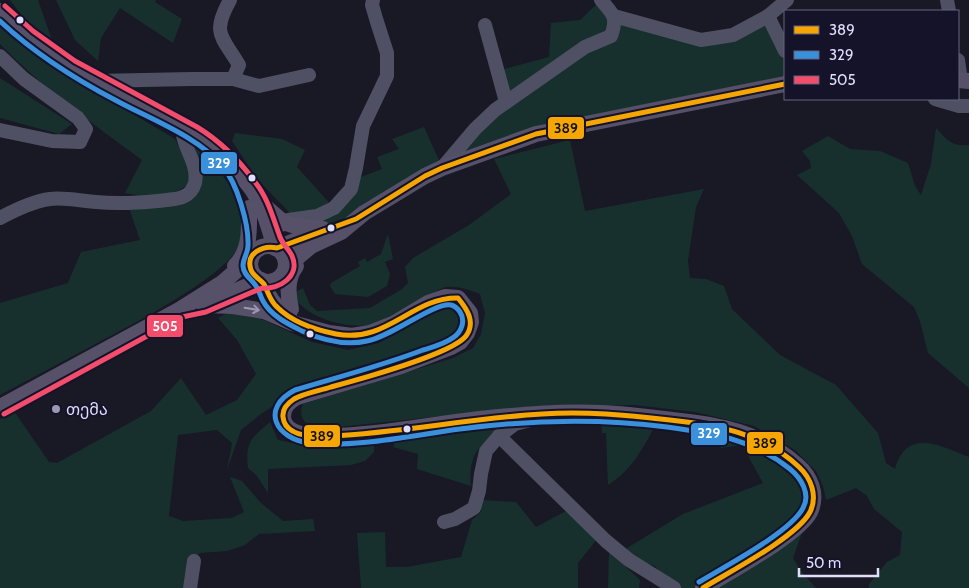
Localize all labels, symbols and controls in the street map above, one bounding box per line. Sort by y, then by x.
legend [784,10,959,100]
unlabelled marker [15,15,25,25]
text: 389 [829,21,855,39]
text: 329 [829,46,854,64]
text: 505 [829,71,856,89]
line badge: 389 [547,116,585,140]
text: 389 [554,119,578,137]
line badge: 329 [200,151,238,175]
text: 329 [208,154,231,172]
unlabelled marker [247,173,257,183]
unlabelled marker [326,223,336,233]
one-way arrow [244,305,260,315]
line badge: 505 [146,314,184,338]
text: 505 [153,317,177,335]
unlabelled marker [305,329,315,339]
place label: თემა [66,400,108,419]
marker: თემა [50,403,62,415]
line badge: 329 [690,422,728,446]
line badge: 389 [303,424,341,448]
unlabelled marker [402,424,412,434]
text: 329 [698,424,721,442]
text: 389 [310,427,334,445]
line badge: 389 [746,431,784,455]
text: 389 [753,434,777,452]
scale bar [799,546,878,578]
text: 50 m [806,554,841,572]

